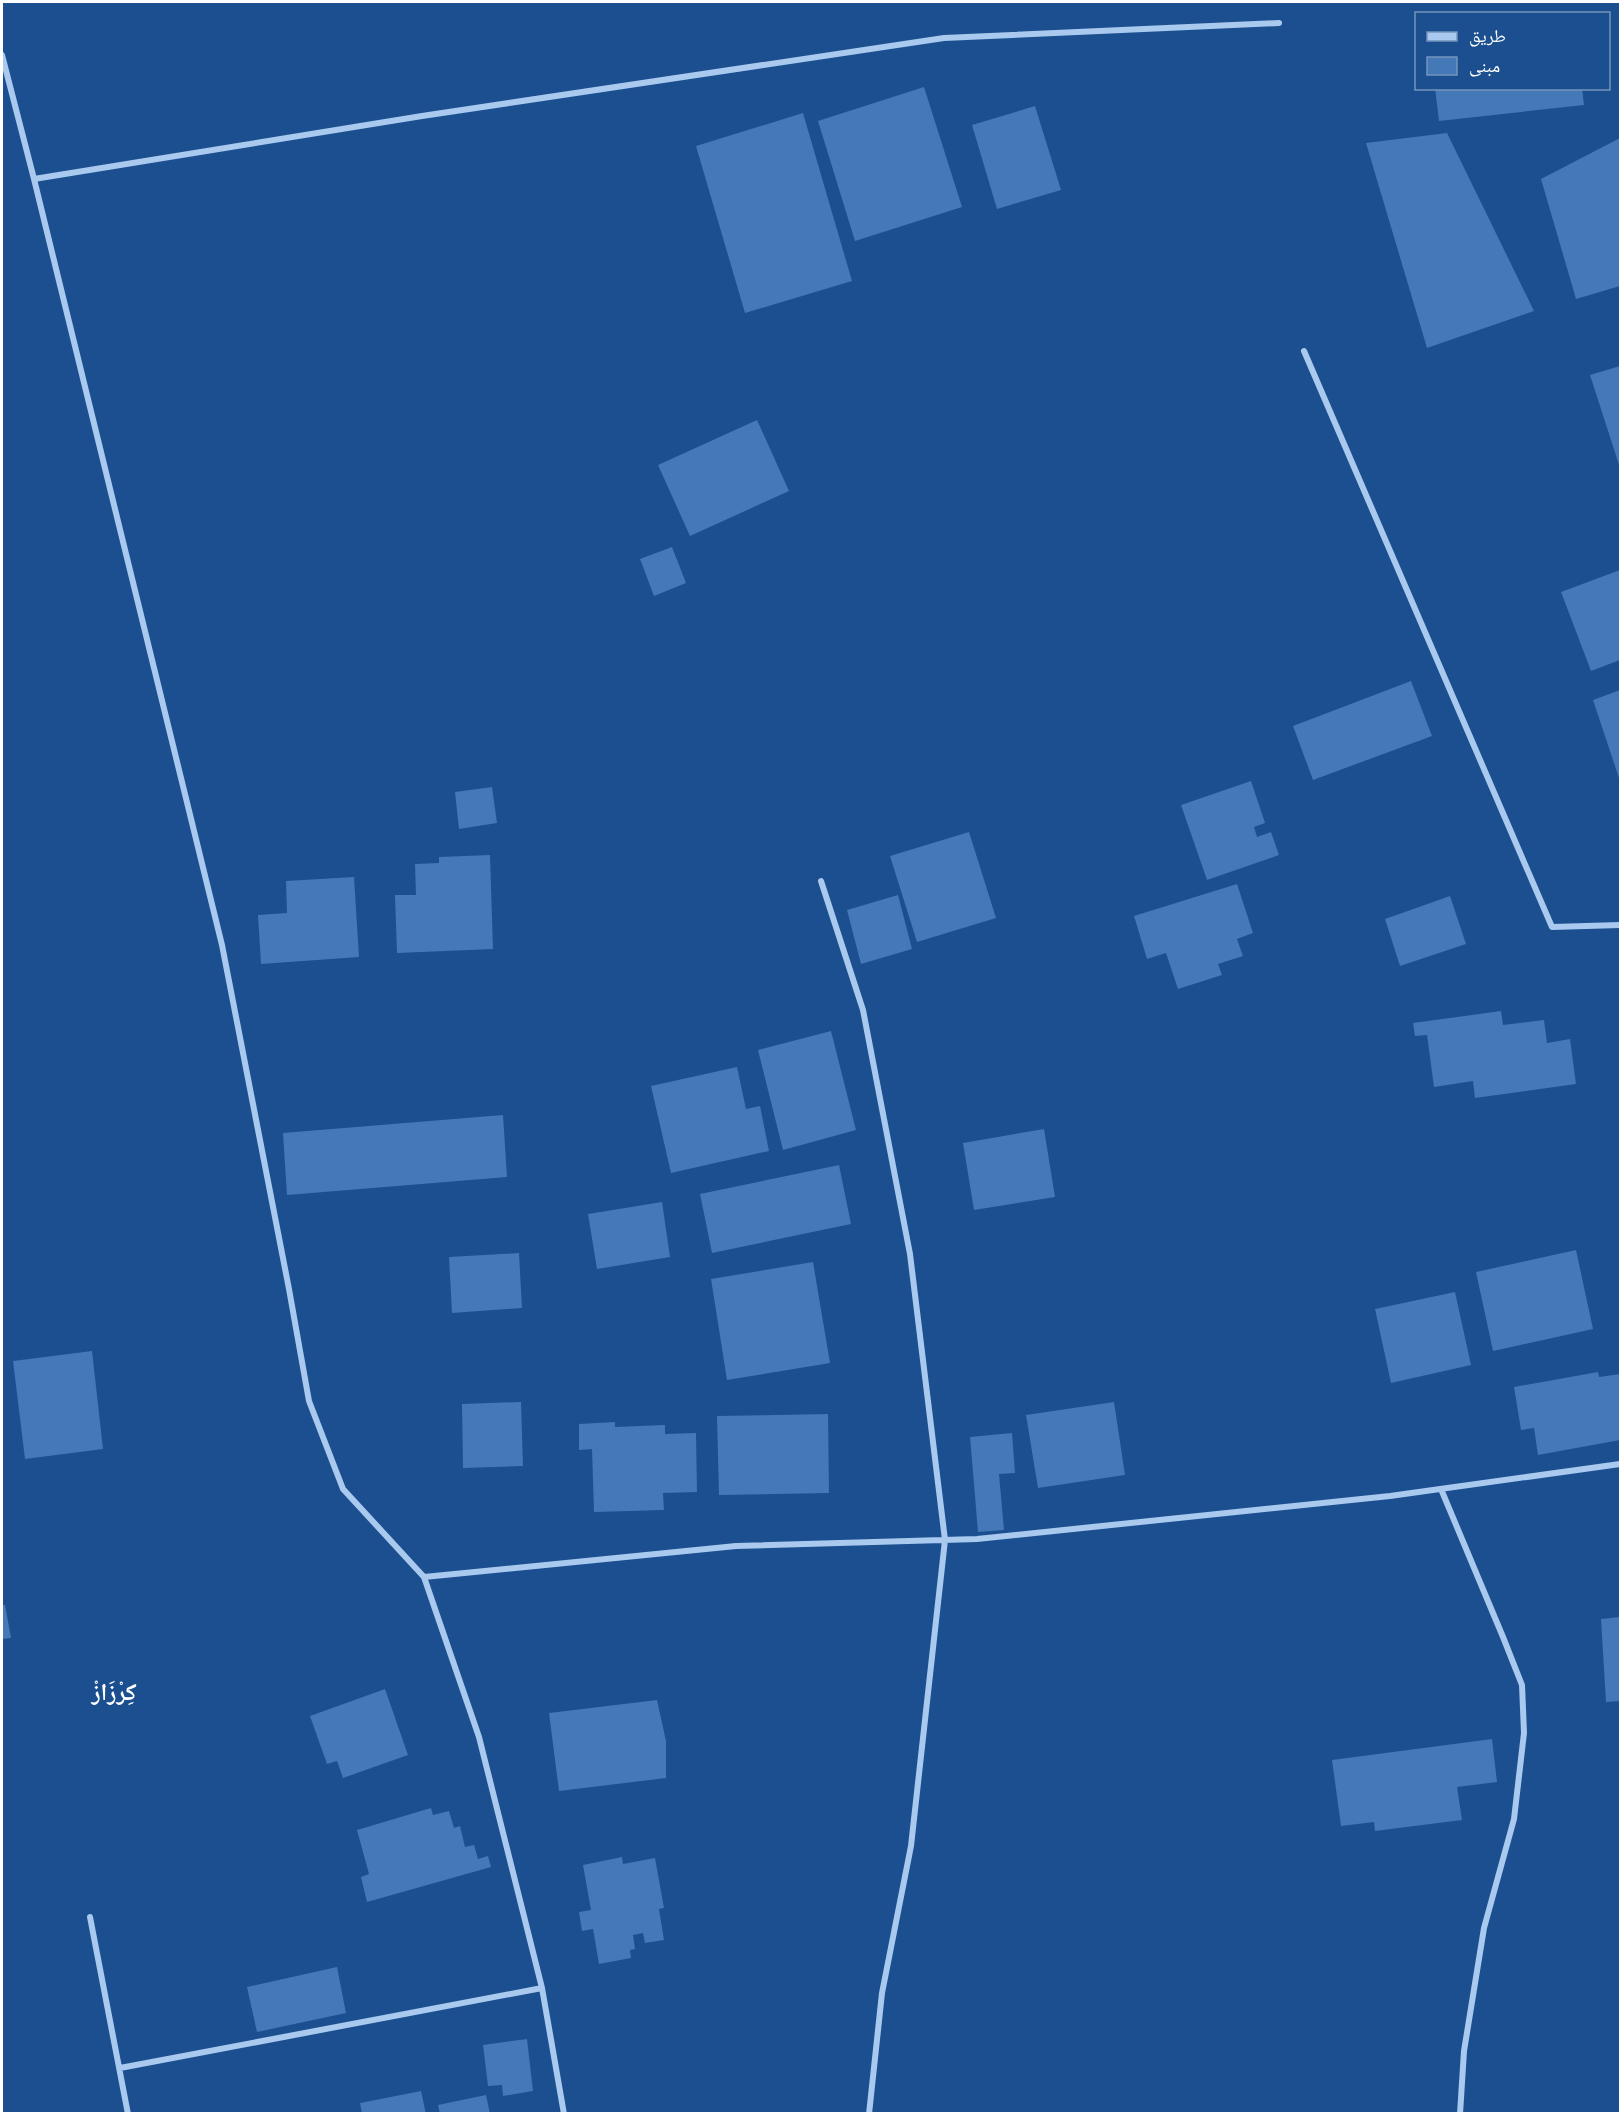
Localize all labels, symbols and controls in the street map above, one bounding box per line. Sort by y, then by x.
legend [1415,12,1610,90]
text: طريق [1469,25,1506,47]
text: مبنى [1469,55,1500,77]
district label: كِرْزَازْ [90,1677,137,1706]

